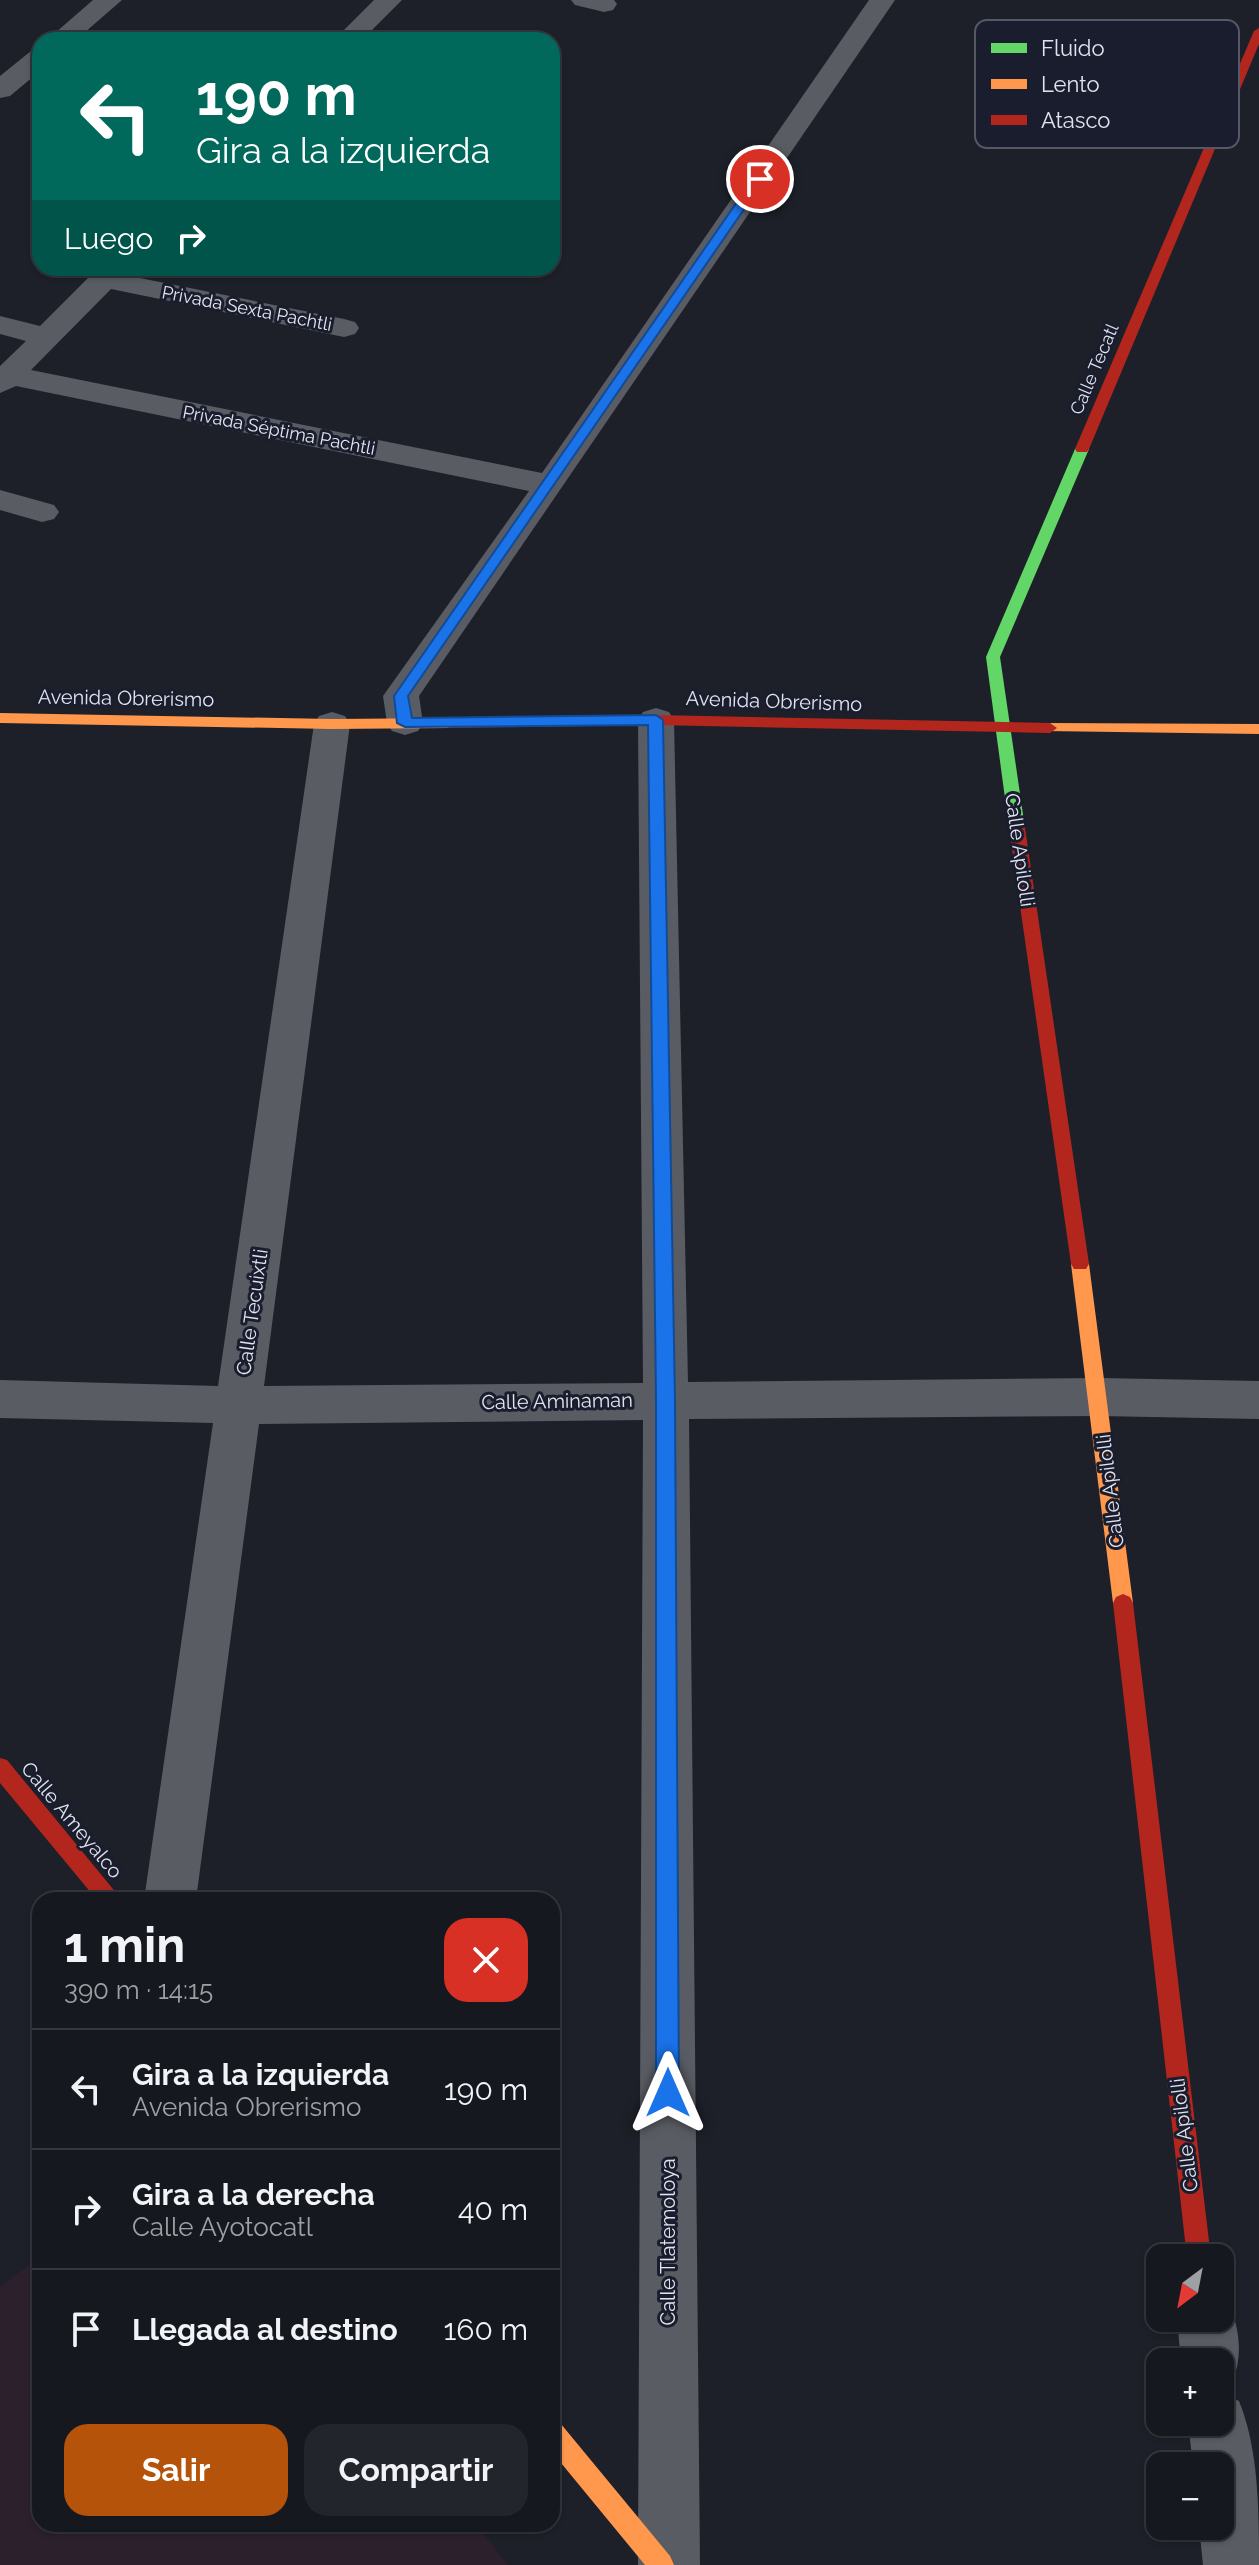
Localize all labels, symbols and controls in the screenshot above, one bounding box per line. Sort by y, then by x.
legend [975,20,1239,148]
text: Fluido [1041,35,1105,61]
text: 190 m [196,62,357,128]
icon: left [64,64,168,168]
text: Lento [1041,71,1099,97]
text: Atasco [1041,107,1110,133]
text: Gira a la izquierda [196,129,490,171]
pin [726,145,794,213]
icon: arrive [738,157,782,201]
icon: right [169,216,213,260]
text: Luego [64,221,153,256]
street label: Privada Sexta Pachtli [160,281,334,335]
street label: Calle Tecatl [1065,320,1123,418]
street label: Privada Séptima Pachtli [181,401,377,459]
street label: Avenida Obrerismo [38,684,215,712]
street label: Avenida Obrerismo [685,686,863,716]
street label: Calle Apilolli [1000,792,1040,908]
street label: Calle Tecuixtli [231,1247,273,1377]
street label: Calle Aminaman [481,1388,633,1414]
street label: Calle Apilolli [1091,1433,1129,1549]
street label: Calle Ameyalco [16,1757,128,1883]
text: 1 min [64,1917,185,1973]
button: close [444,1918,528,2002]
text: 390 m · 14:15 [64,1975,213,2005]
position arrow [626,2051,710,2135]
text: Gira a la izquierda [132,2057,389,2092]
icon: left [64,2067,108,2111]
text: 190 m [444,2072,528,2107]
street label: Calle Apilolli [1165,2077,1203,2193]
text: Avenida Obrerismo [132,2092,361,2122]
street label: Calle Tlatemoloya [656,2158,680,2326]
text: Gira a la derecha [132,2177,375,2212]
icon: right [64,2187,108,2231]
text: 40 m [458,2192,528,2227]
text: Calle Ayotocatl [132,2212,313,2242]
north arrow [1146,2244,1234,2332]
map controls [1146,2244,1234,2540]
icon: arrive [64,2307,108,2351]
text: Llegada al destino [132,2312,398,2347]
text: 160 m [443,2312,528,2347]
button: + [1146,2348,1234,2436]
button: Salir [64,2424,288,2516]
button: Compartir [304,2424,528,2516]
button: − [1146,2452,1234,2540]

